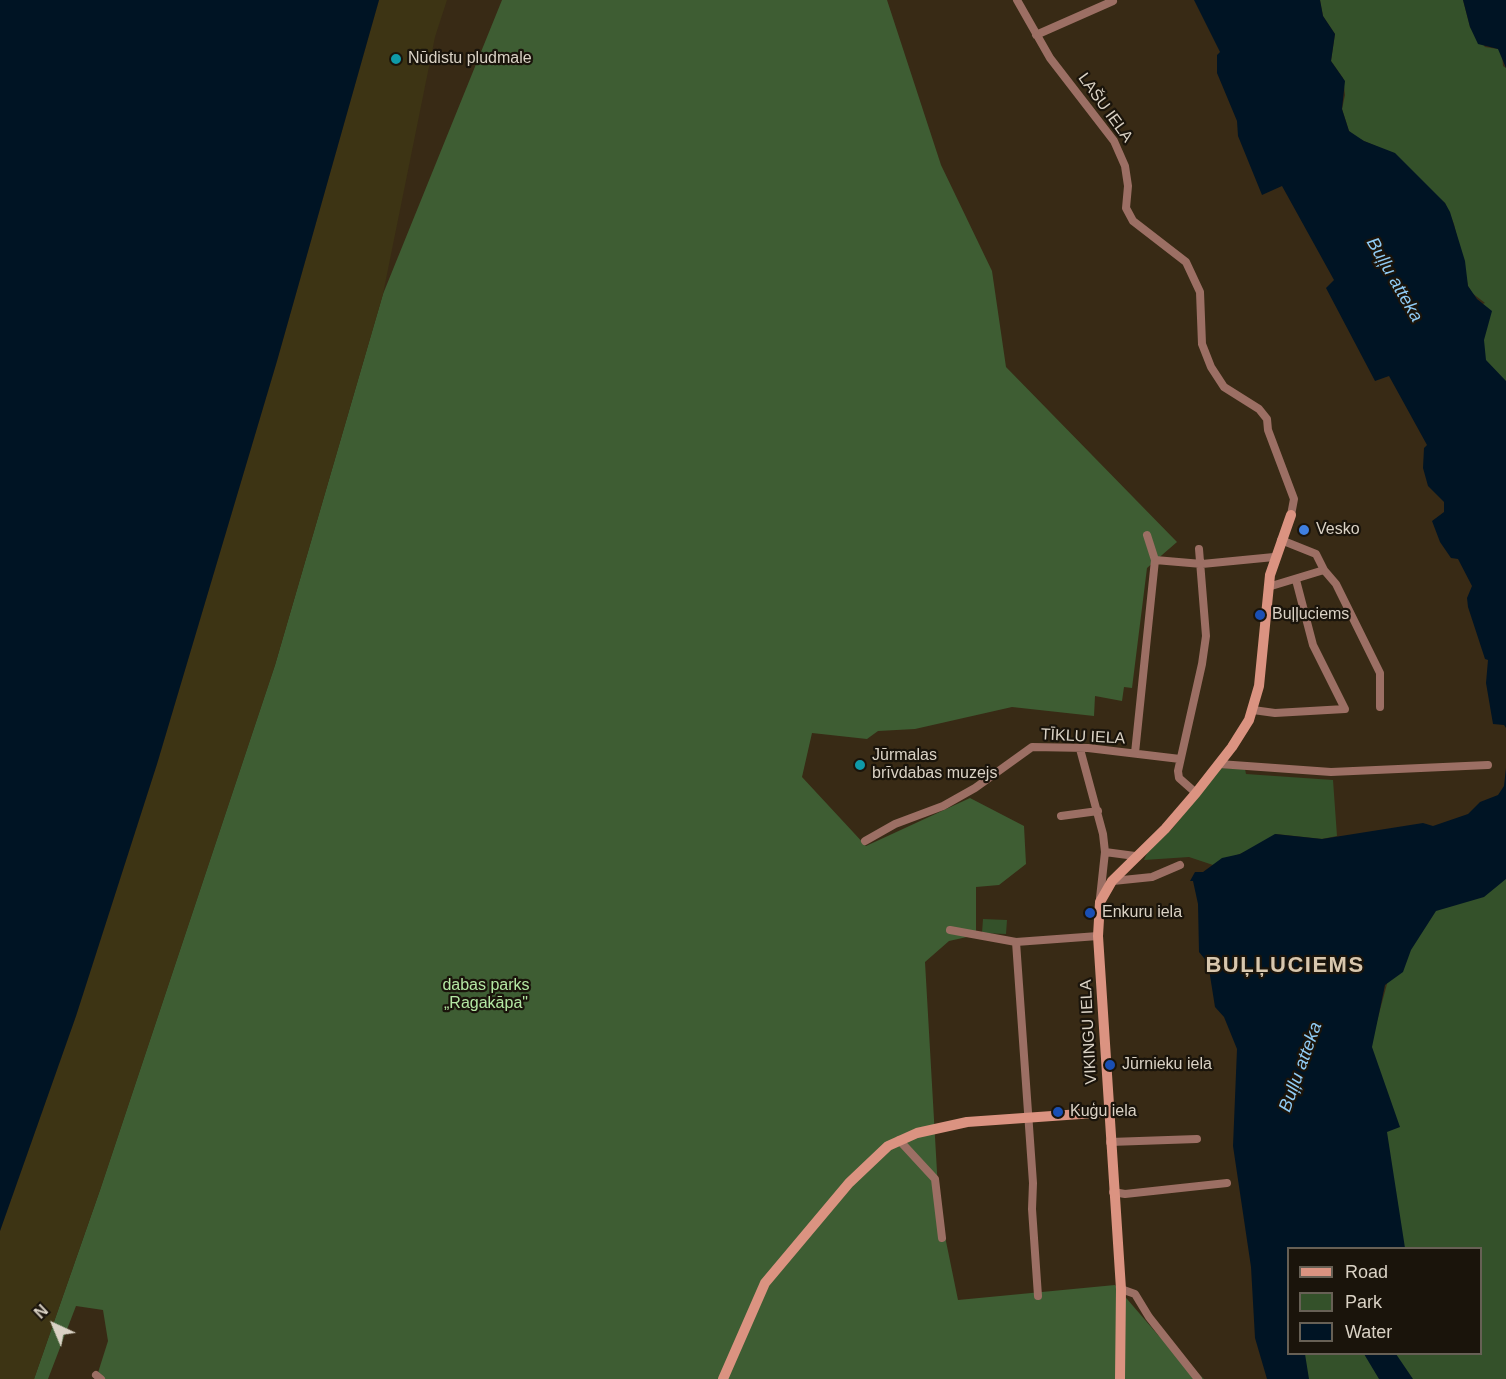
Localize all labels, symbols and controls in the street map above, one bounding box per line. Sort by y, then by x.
place label: Nūdistu pludmale [408,49,532,69]
marker: Nūdistu pludmale [389,52,403,66]
street label: LAŠU IELA [1073,70,1137,146]
water label: Buļļu atteka [1361,234,1427,326]
place label: Vesko [1316,520,1360,540]
marker: Vesko [1297,523,1311,537]
place label: Buļļuciems [1272,605,1349,625]
marker: Buļļuciems [1253,608,1267,622]
street label: TĪKLU IELA [1040,725,1126,749]
place label: Jūrmalas brīvdabas muzejs [872,746,997,784]
marker: Jūrmalas brīvdabas muzejs [853,758,867,772]
place label: Enkuru iela [1102,903,1182,923]
marker: Enkuru iela [1083,906,1097,920]
district label: BUĻĻUCIEMS [1205,953,1365,979]
park label: dabas parks „Ragakāpa" [442,976,530,1014]
street label: VIKINGU IELA [1077,979,1101,1085]
water label: Buļļu atteka [1275,1019,1327,1115]
place label: Jūrnieku iela [1122,1055,1212,1075]
marker: Jūrnieku iela [1103,1058,1117,1072]
place label: Kuģu iela [1070,1102,1137,1122]
marker: Kuģu iela [1051,1105,1065,1119]
legend [1287,1247,1482,1355]
text: Road [1345,1262,1388,1282]
text: Park [1345,1292,1382,1312]
north arrow [24,1295,84,1355]
text: N [31,1302,51,1322]
text: Water [1345,1322,1392,1342]

